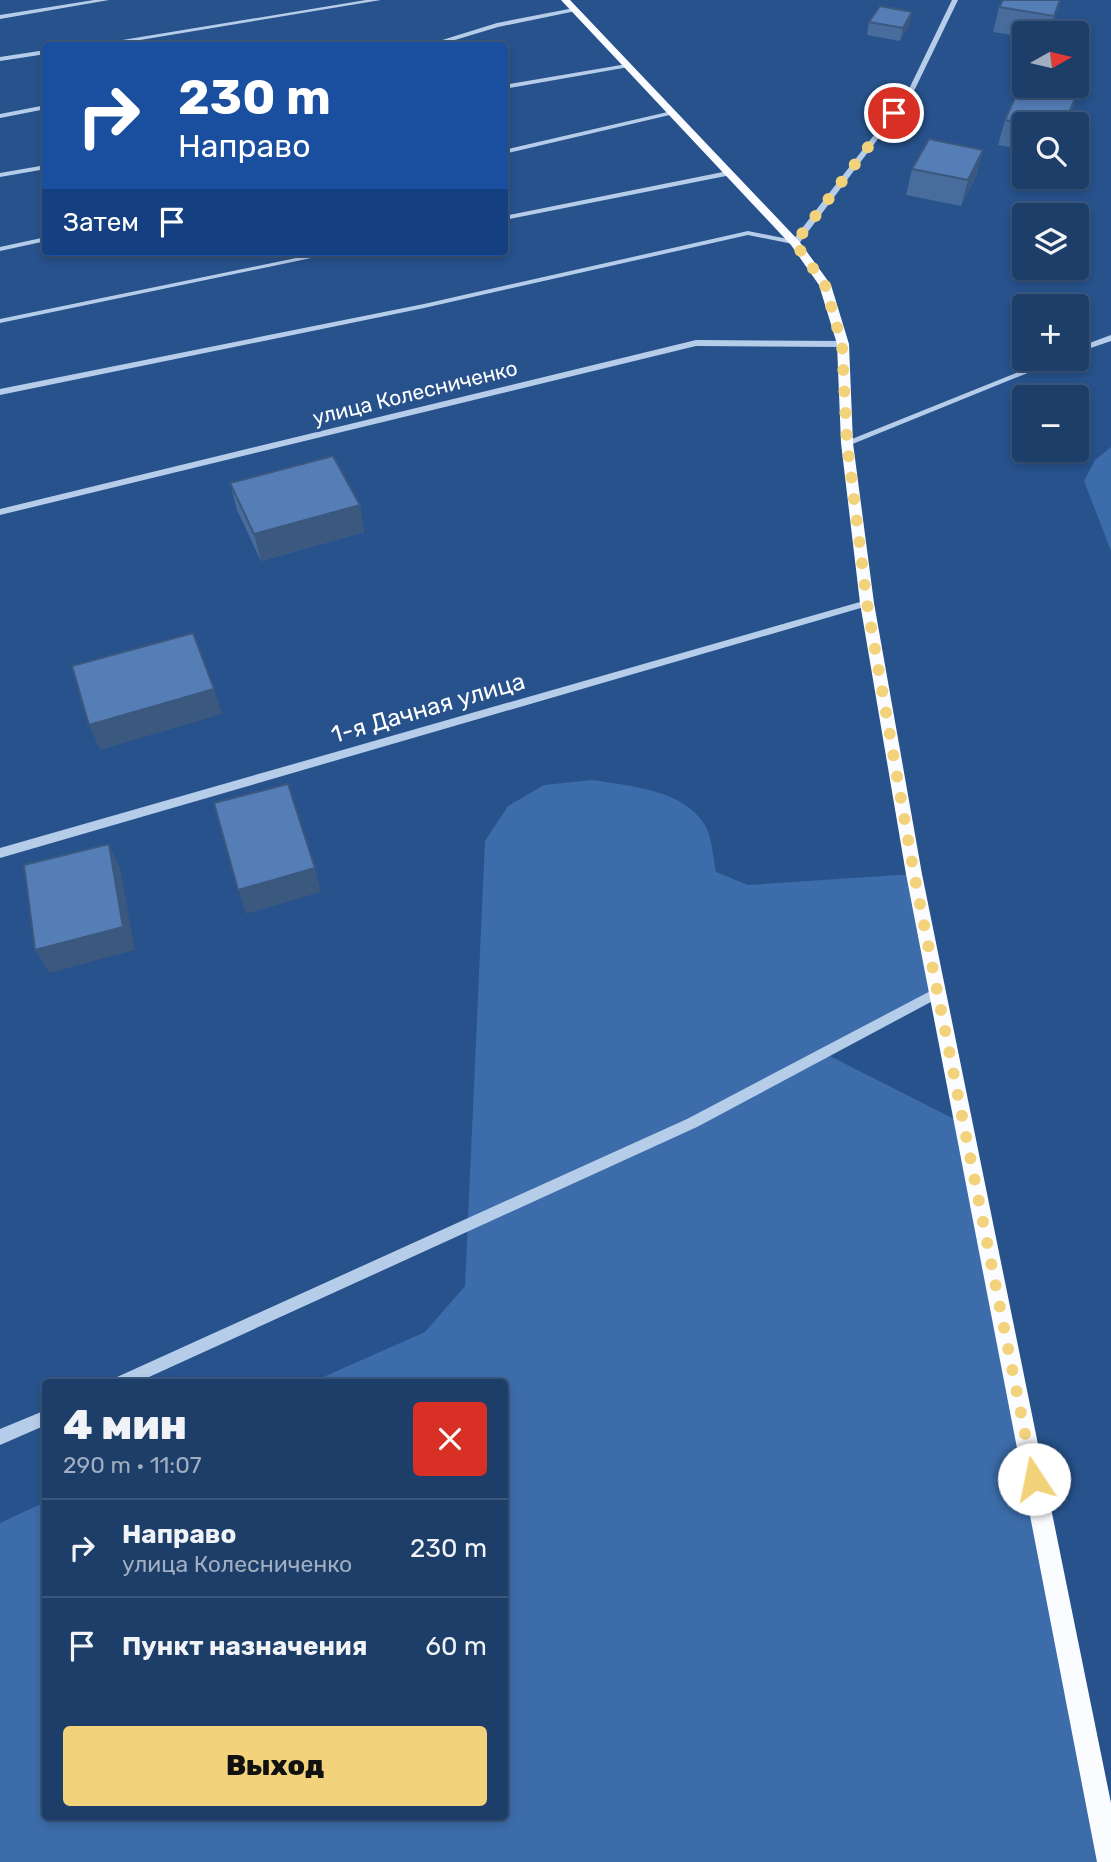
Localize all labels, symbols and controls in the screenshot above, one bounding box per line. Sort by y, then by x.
north arrow [1012,21,1088,98]
map controls [1012,21,1089,462]
text: 230 m [178,68,331,126]
icon: right [63,70,154,161]
pin [864,83,924,143]
icon: arrive [875,94,913,132]
button: search [1012,112,1089,189]
text: Направо [178,127,311,165]
icon: arrive [153,203,191,241]
button: layers [1012,203,1089,280]
text: Затем [63,207,139,238]
button: + [1012,294,1089,371]
street label: улица Колесниченко [310,355,520,430]
button: − [1012,385,1089,462]
street label: 1-я Дачная улица [328,667,528,749]
text: 4 мин [63,1400,187,1450]
button: close [413,1402,487,1476]
position arrow [997,1442,1071,1516]
text: 290 m · 11:07 [63,1451,202,1479]
text: Направо [122,1519,236,1550]
icon: right [63,1529,101,1567]
text: 230 m [410,1533,487,1564]
text: улица Колесниченко [122,1550,352,1578]
icon: arrive [63,1627,101,1665]
text: Пункт назначения [122,1631,367,1662]
text: 60 m [425,1631,487,1662]
button: Выход [63,1726,487,1806]

